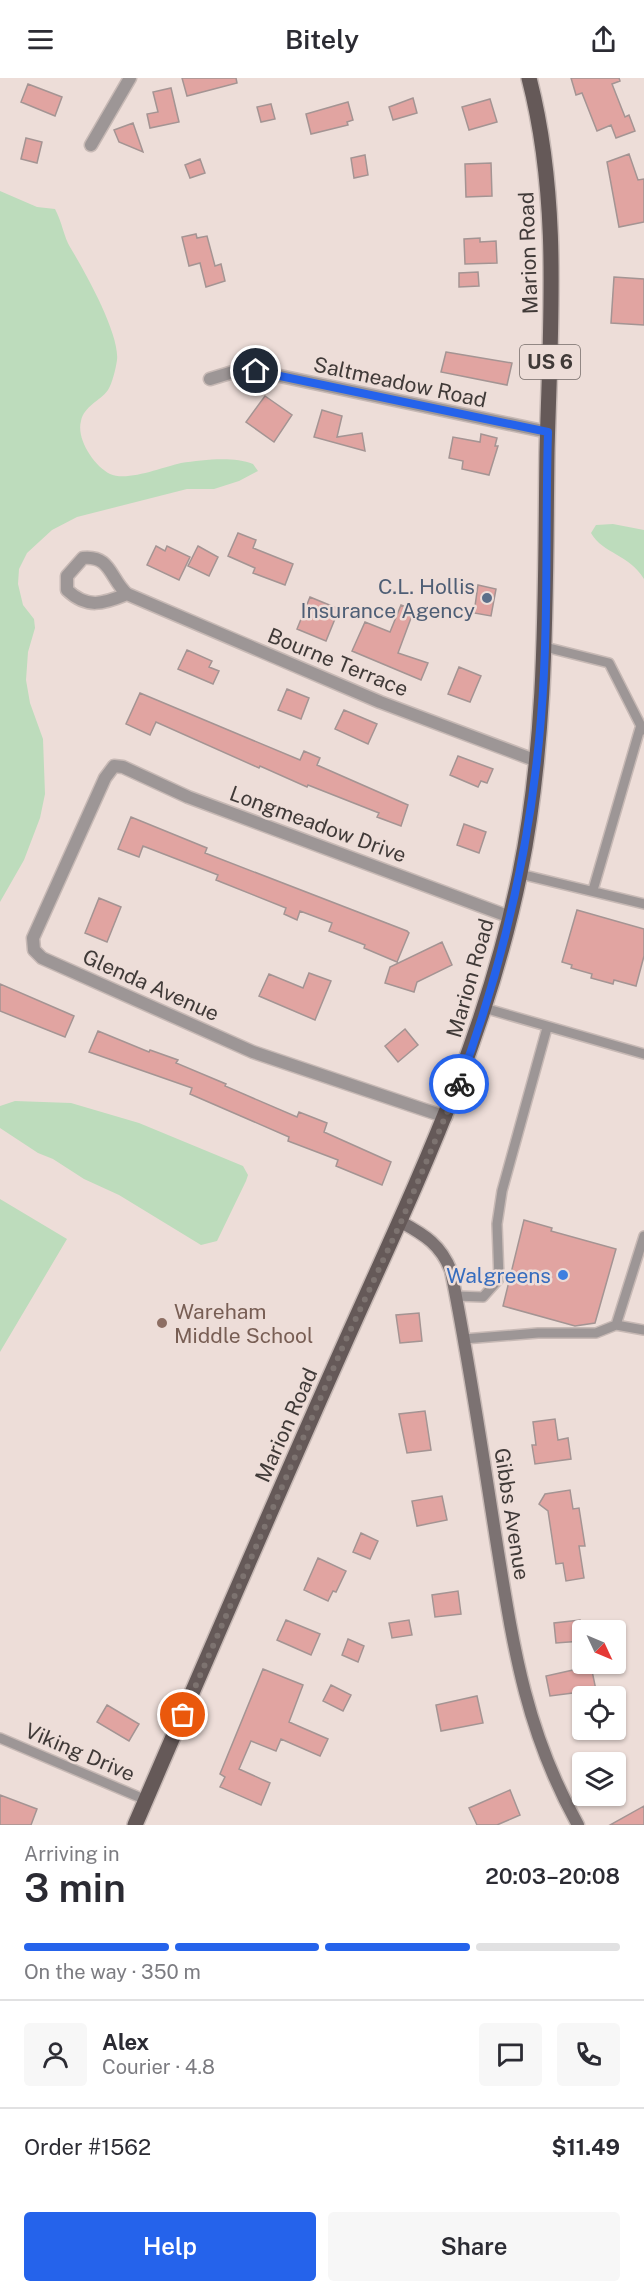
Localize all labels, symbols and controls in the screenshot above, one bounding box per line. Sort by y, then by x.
icon: menu [24,23,57,56]
text: Bitely [285,23,359,55]
icon: share [587,23,620,56]
street label: Marion Road [513,191,543,315]
pin [230,345,281,396]
road number: US 6 [520,345,580,379]
street label: Saltmeadow Road [311,351,489,413]
icon: home [239,354,272,387]
place label: C.L. Hollis Insurance Agency [301,574,475,623]
marker: C.L. Hollis Insurance Agency [480,591,494,605]
street label: Bourne Terrace [264,622,412,702]
street label: Longmeadow Drive [226,780,410,868]
street label: Marion Road [441,916,499,1040]
street label: Glenda Avenue [79,944,223,1026]
courier [429,1054,489,1114]
icon: bike [443,1068,476,1101]
place label: Walgreens [446,1263,551,1288]
marker: Walgreens [556,1268,570,1282]
place label: Wareham Middle School [174,1299,313,1348]
marker: Wareham Middle School [155,1316,169,1330]
street label: Marion Road [250,1364,322,1486]
street label: Gibbs Avenue [489,1446,535,1582]
north arrow [572,1620,626,1674]
map controls [572,1620,626,1806]
button: locate [572,1686,626,1740]
pin [157,1689,208,1740]
icon: bag [166,1698,199,1731]
street label: Viking Drive [21,1718,139,1786]
button: layers [572,1752,626,1806]
text: Arriving in [24,1842,119,1866]
text: 20:03–20:08 [485,1863,620,1889]
text: 3 min [24,1865,126,1911]
text: On the way · 350 m [24,1960,201,1984]
button: person [24,2023,87,2086]
button: chat [479,2023,542,2086]
button: phone [557,2023,620,2086]
text: Alex [102,2029,149,2055]
text: Courier · 4.8 [102,2055,215,2079]
text: Order #1562 [24,2134,151,2160]
text: $11.49 [551,2134,620,2160]
button: Help [24,2212,316,2281]
button: Share [328,2212,620,2281]

